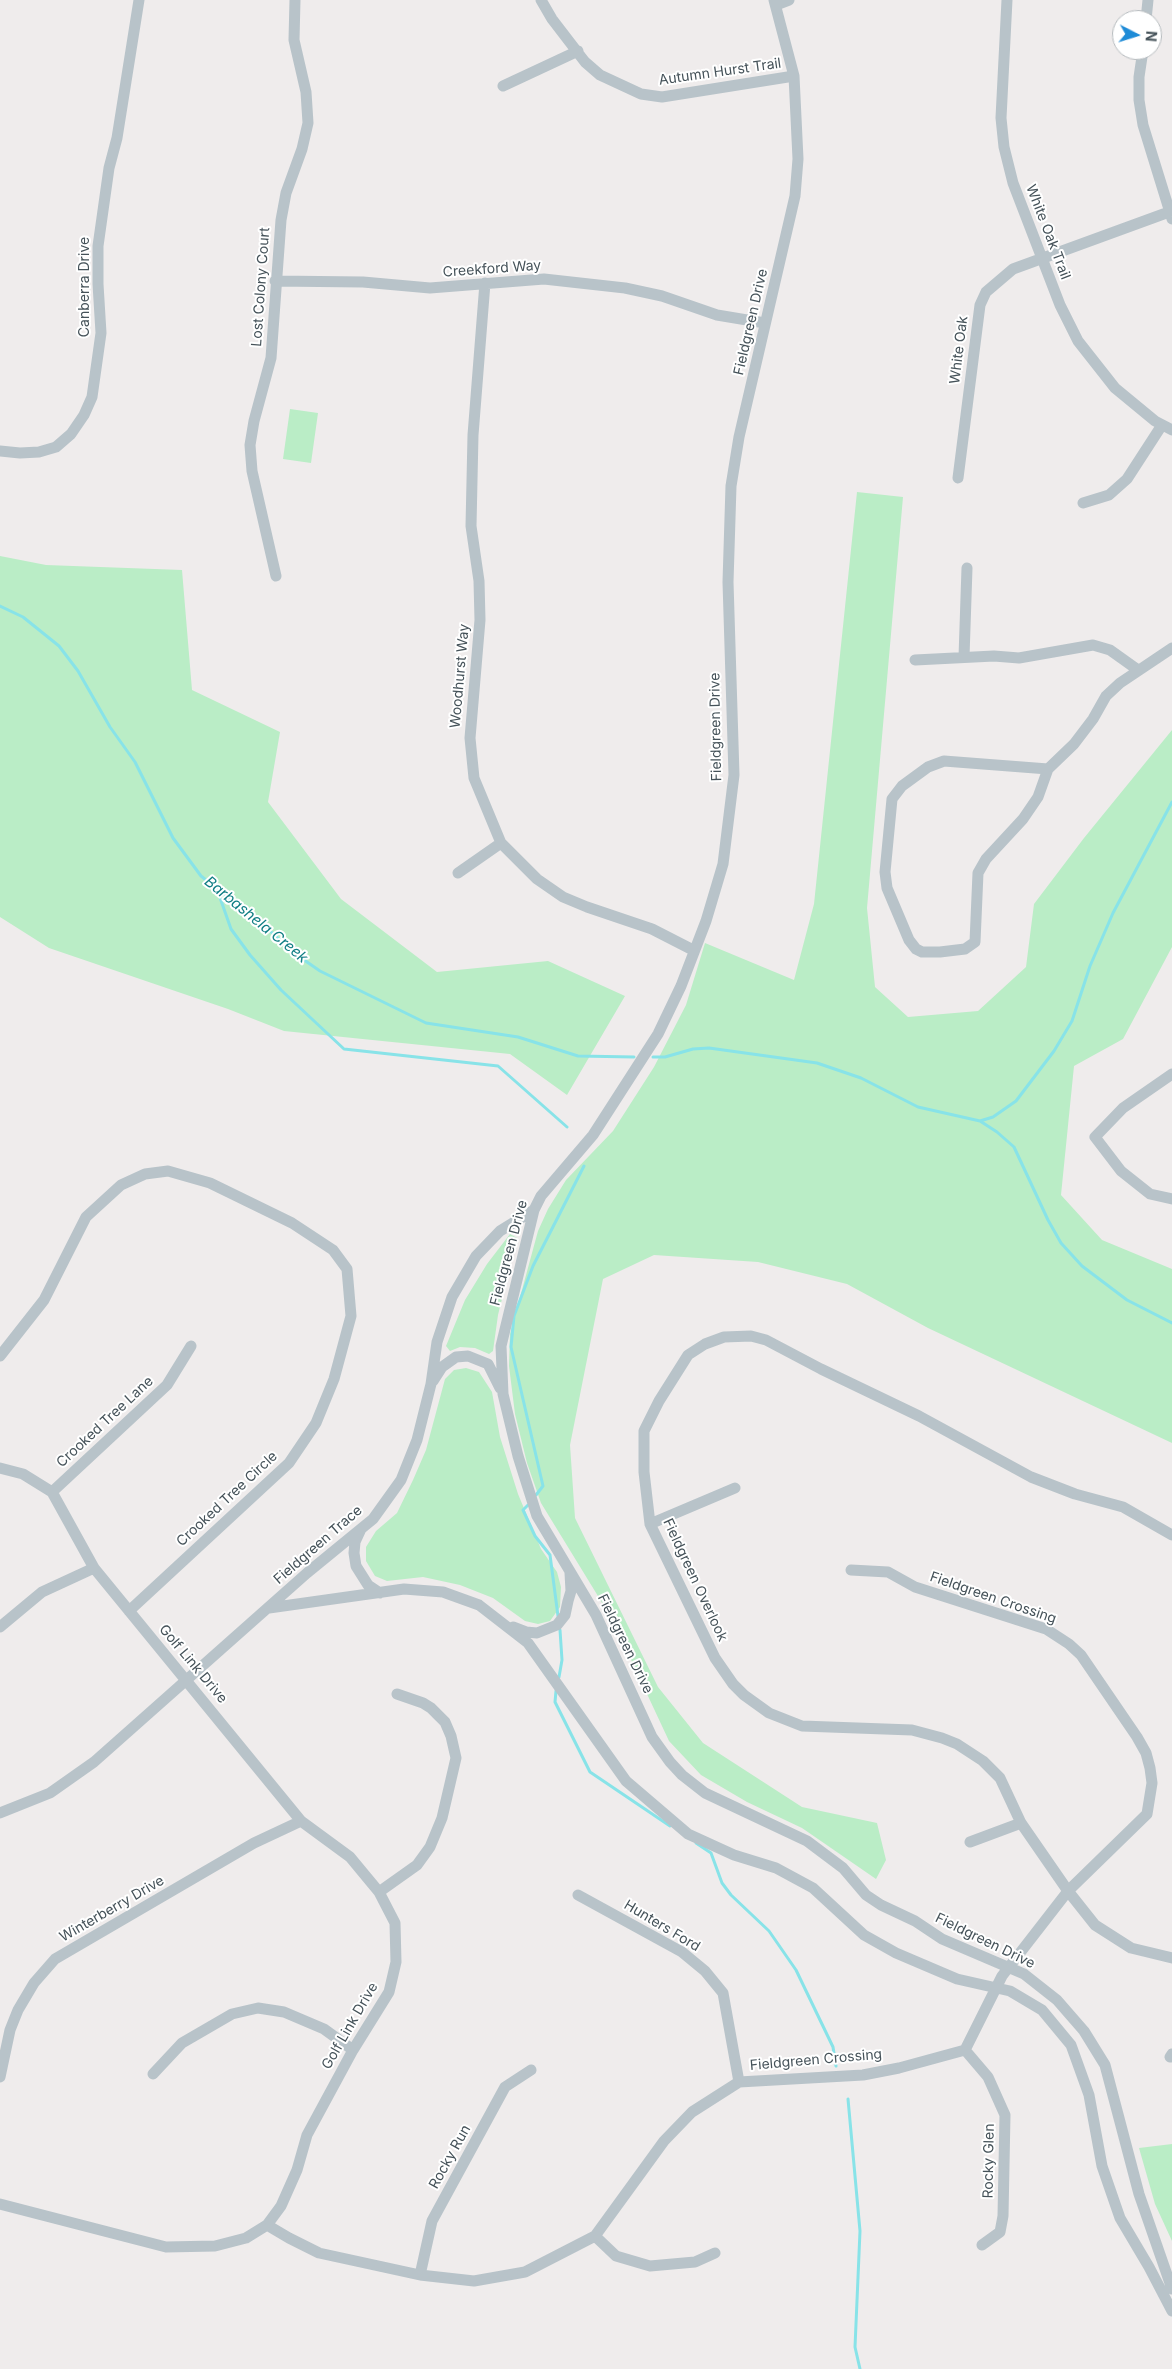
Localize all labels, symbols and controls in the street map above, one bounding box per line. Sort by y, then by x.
north arrow [1112,10,1162,60]
text: N [1143,30,1160,42]
street label: Autumn Hurst Trail [658,55,782,89]
street label: White Oak Trail [1022,182,1074,282]
street label: Lost Colony Court [248,227,274,347]
street label: Canberra Drive [77,237,93,337]
street label: Creekford Way [442,257,542,281]
street label: Fieldgreen Drive [731,267,771,377]
street label: White Oak [947,315,971,385]
street label: Woodhurst Way [447,623,473,729]
street label: Fieldgreen Drive [707,673,725,781]
water label: Barbashela Creek [201,873,311,967]
street label: Fieldgreen Drive [487,1198,531,1308]
street label: Crooked Tree Lane [53,1373,157,1471]
street label: Crooked Tree Circle [173,1448,281,1550]
street label: Fieldgreen Trace [270,1502,366,1588]
street label: Fieldgreen Overlook [659,1516,731,1644]
street label: Fieldgreen Crossing [928,1568,1058,1628]
street label: Fieldgreen Drive [594,1591,656,1697]
street label: Golf Link Drive [155,1621,231,1707]
street label: Winterberry Drive [57,1872,167,1946]
street label: Hunters Ford [621,1897,703,1955]
street label: Fieldgreen Drive [932,1910,1038,1972]
street label: Golf Link Drive [318,1980,382,2072]
street label: Fieldgreen Crossing [749,2046,883,2074]
street label: Rocky Run [426,2122,474,2192]
street label: Rocky Glen [980,2123,998,2199]

